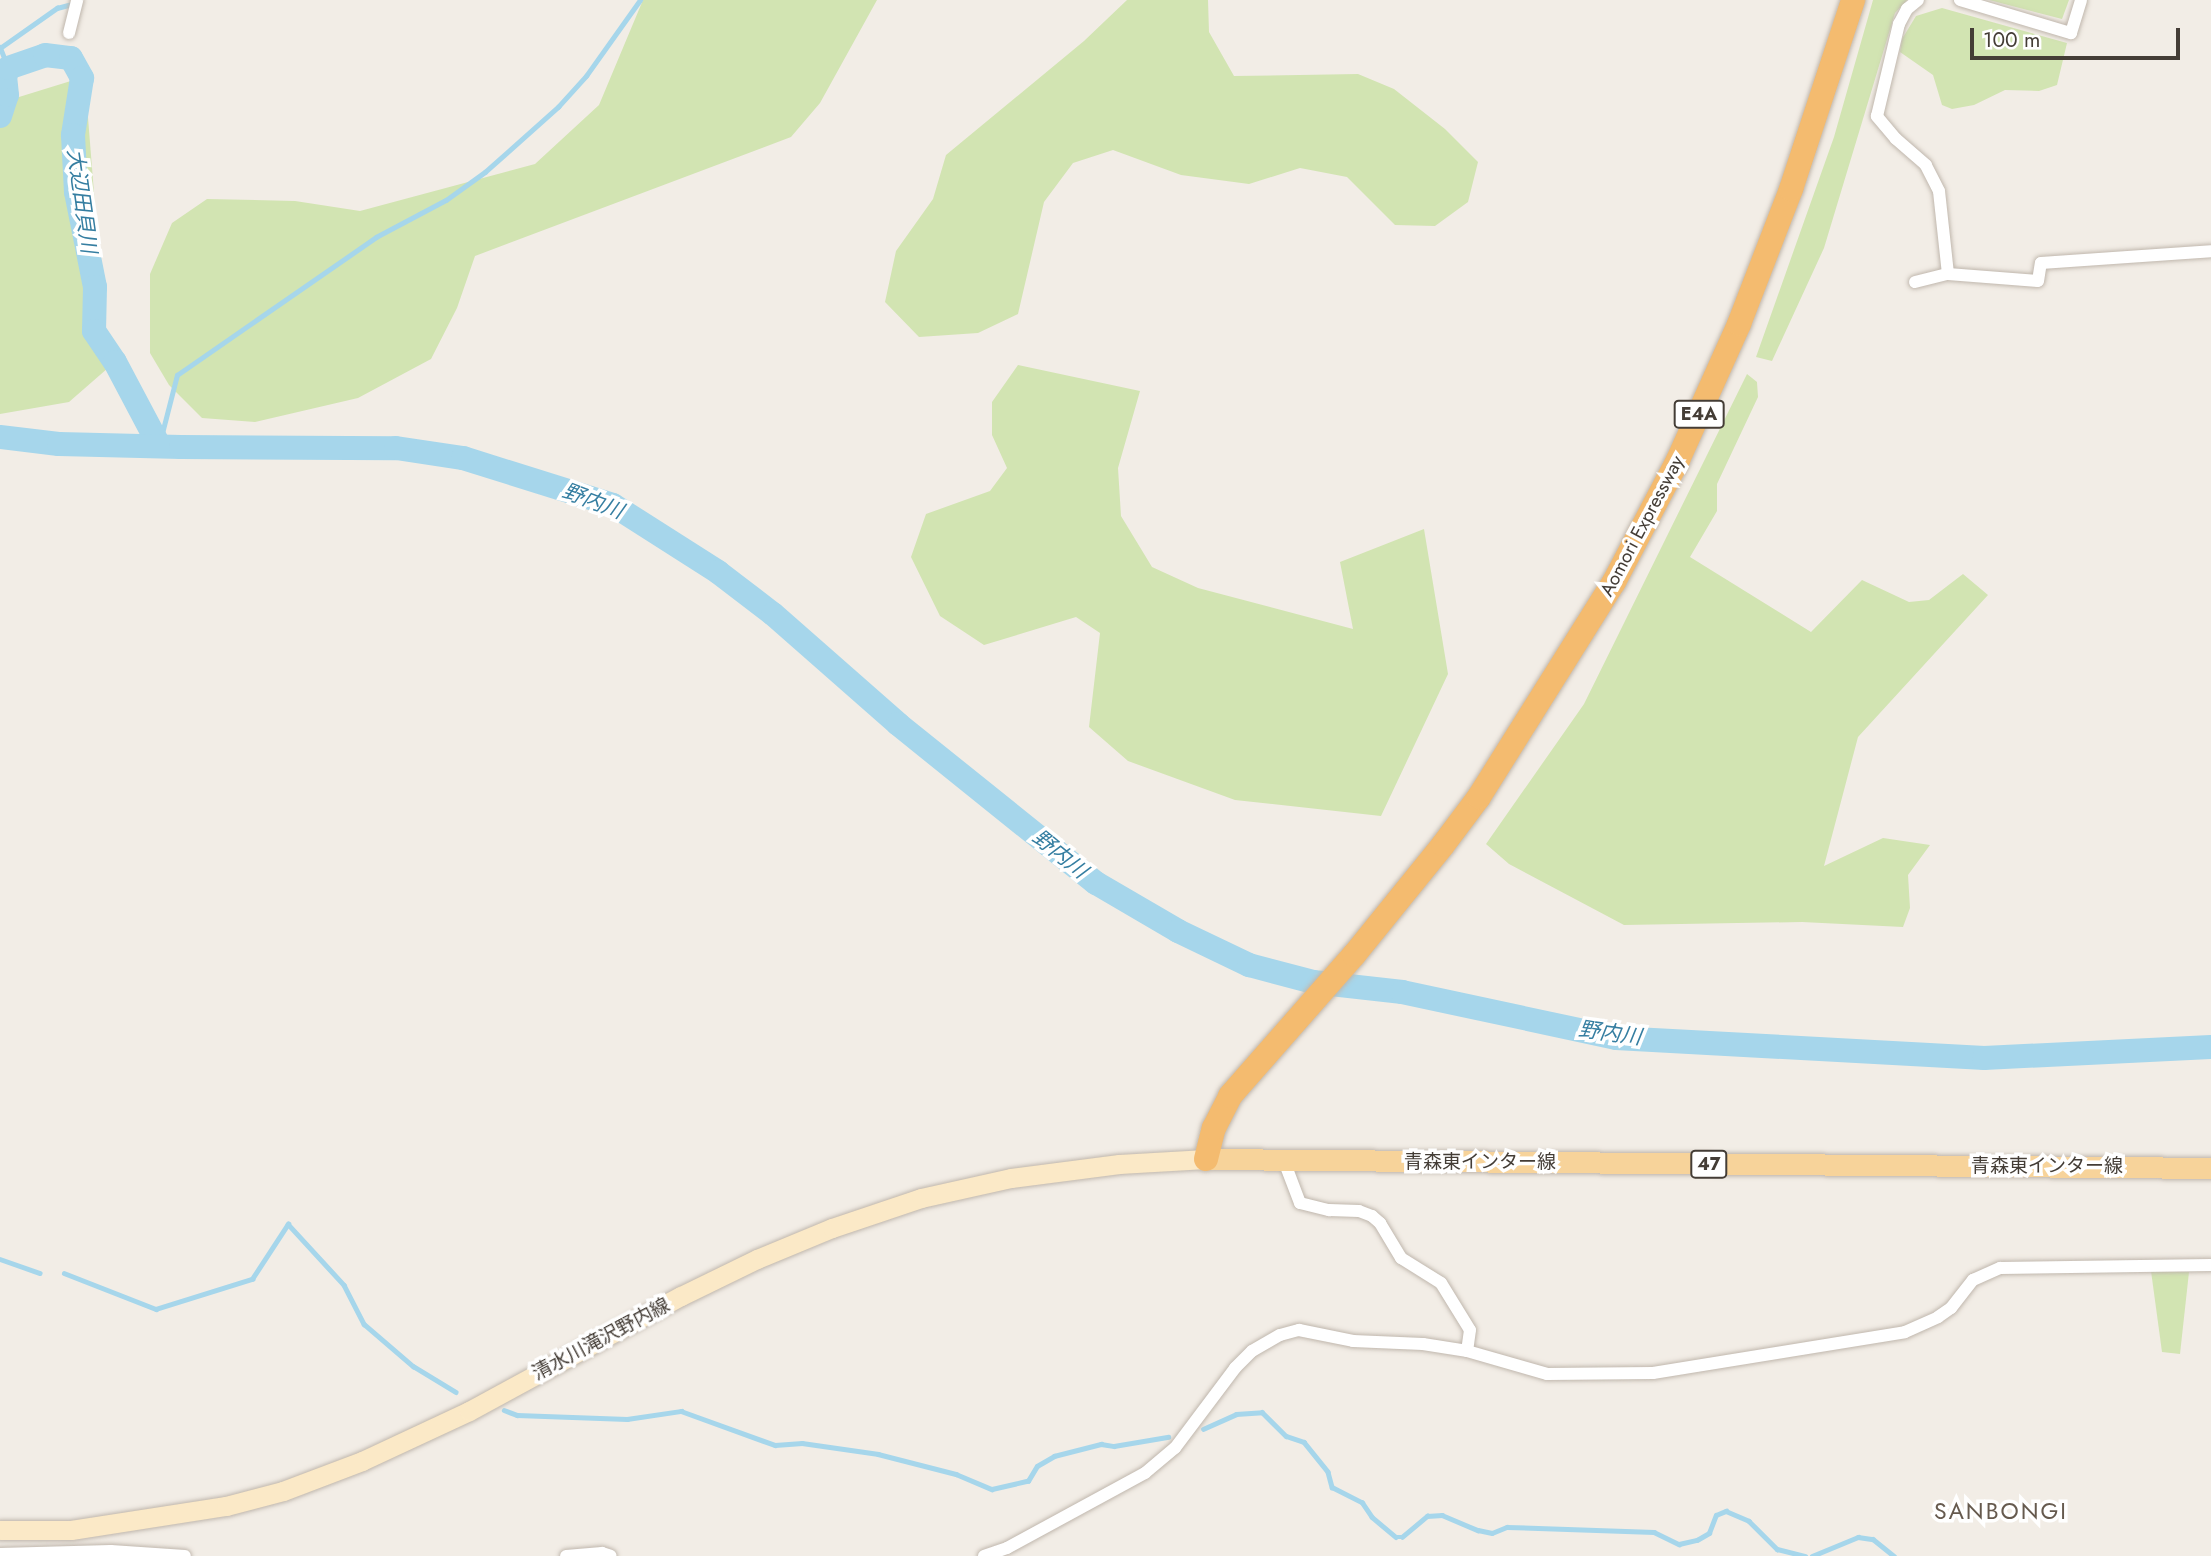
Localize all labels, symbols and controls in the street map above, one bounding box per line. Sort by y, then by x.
scale bar [1973,14,2183,58]
text: 100 m [1983,25,2040,55]
water label: 大辺田貝川 [62,147,102,255]
road number: E4A [1673,400,1725,428]
street label: Aomori Expressway [1595,452,1689,600]
water label: 野内川 [559,478,627,524]
water label: 野内川 [1028,824,1092,884]
water label: 野内川 [1577,1016,1643,1050]
road number: 47 [1690,1149,1728,1178]
street label: 青森東インター線 [1404,1151,1556,1173]
street label: 青森東インター線 [1971,1155,2123,1177]
street label: 清水川滝沢野内線 [529,1293,673,1385]
district label: SANBONGI [1935,1497,2067,1525]

